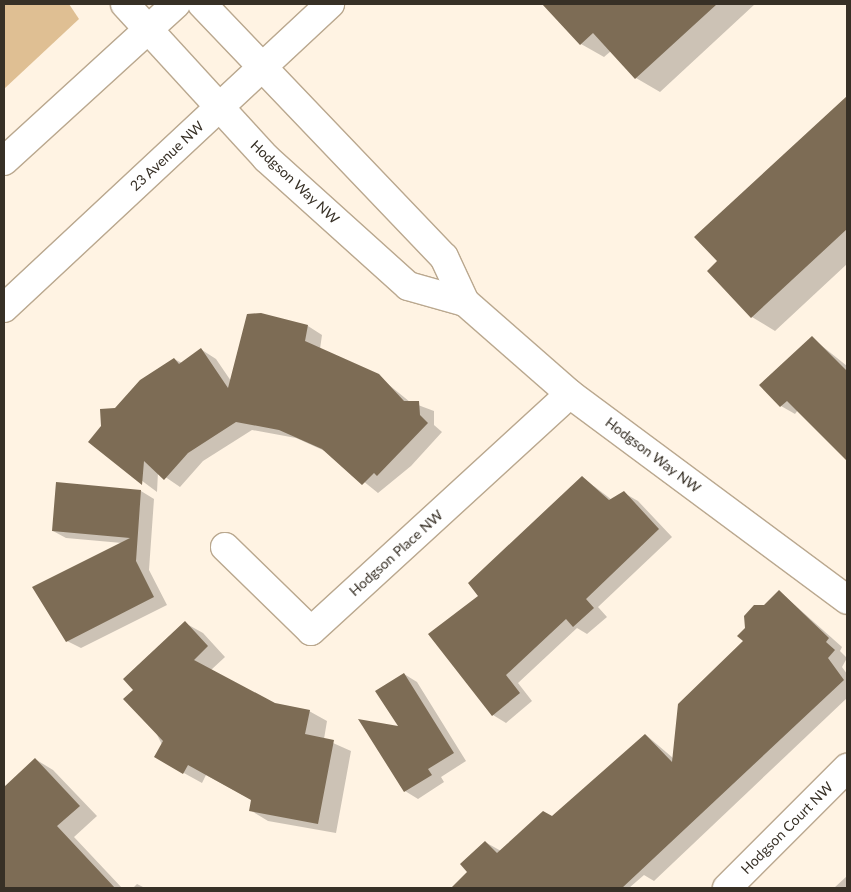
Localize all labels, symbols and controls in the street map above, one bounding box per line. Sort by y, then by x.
street label: 23 Avenue NW [127,117,207,195]
street label: Hodgson Way NW [247,137,343,227]
street label: Hodgson Way NW [602,414,704,496]
street label: Hodgson Place NW [346,507,446,599]
street label: Hodgson Court NW [738,779,836,877]

